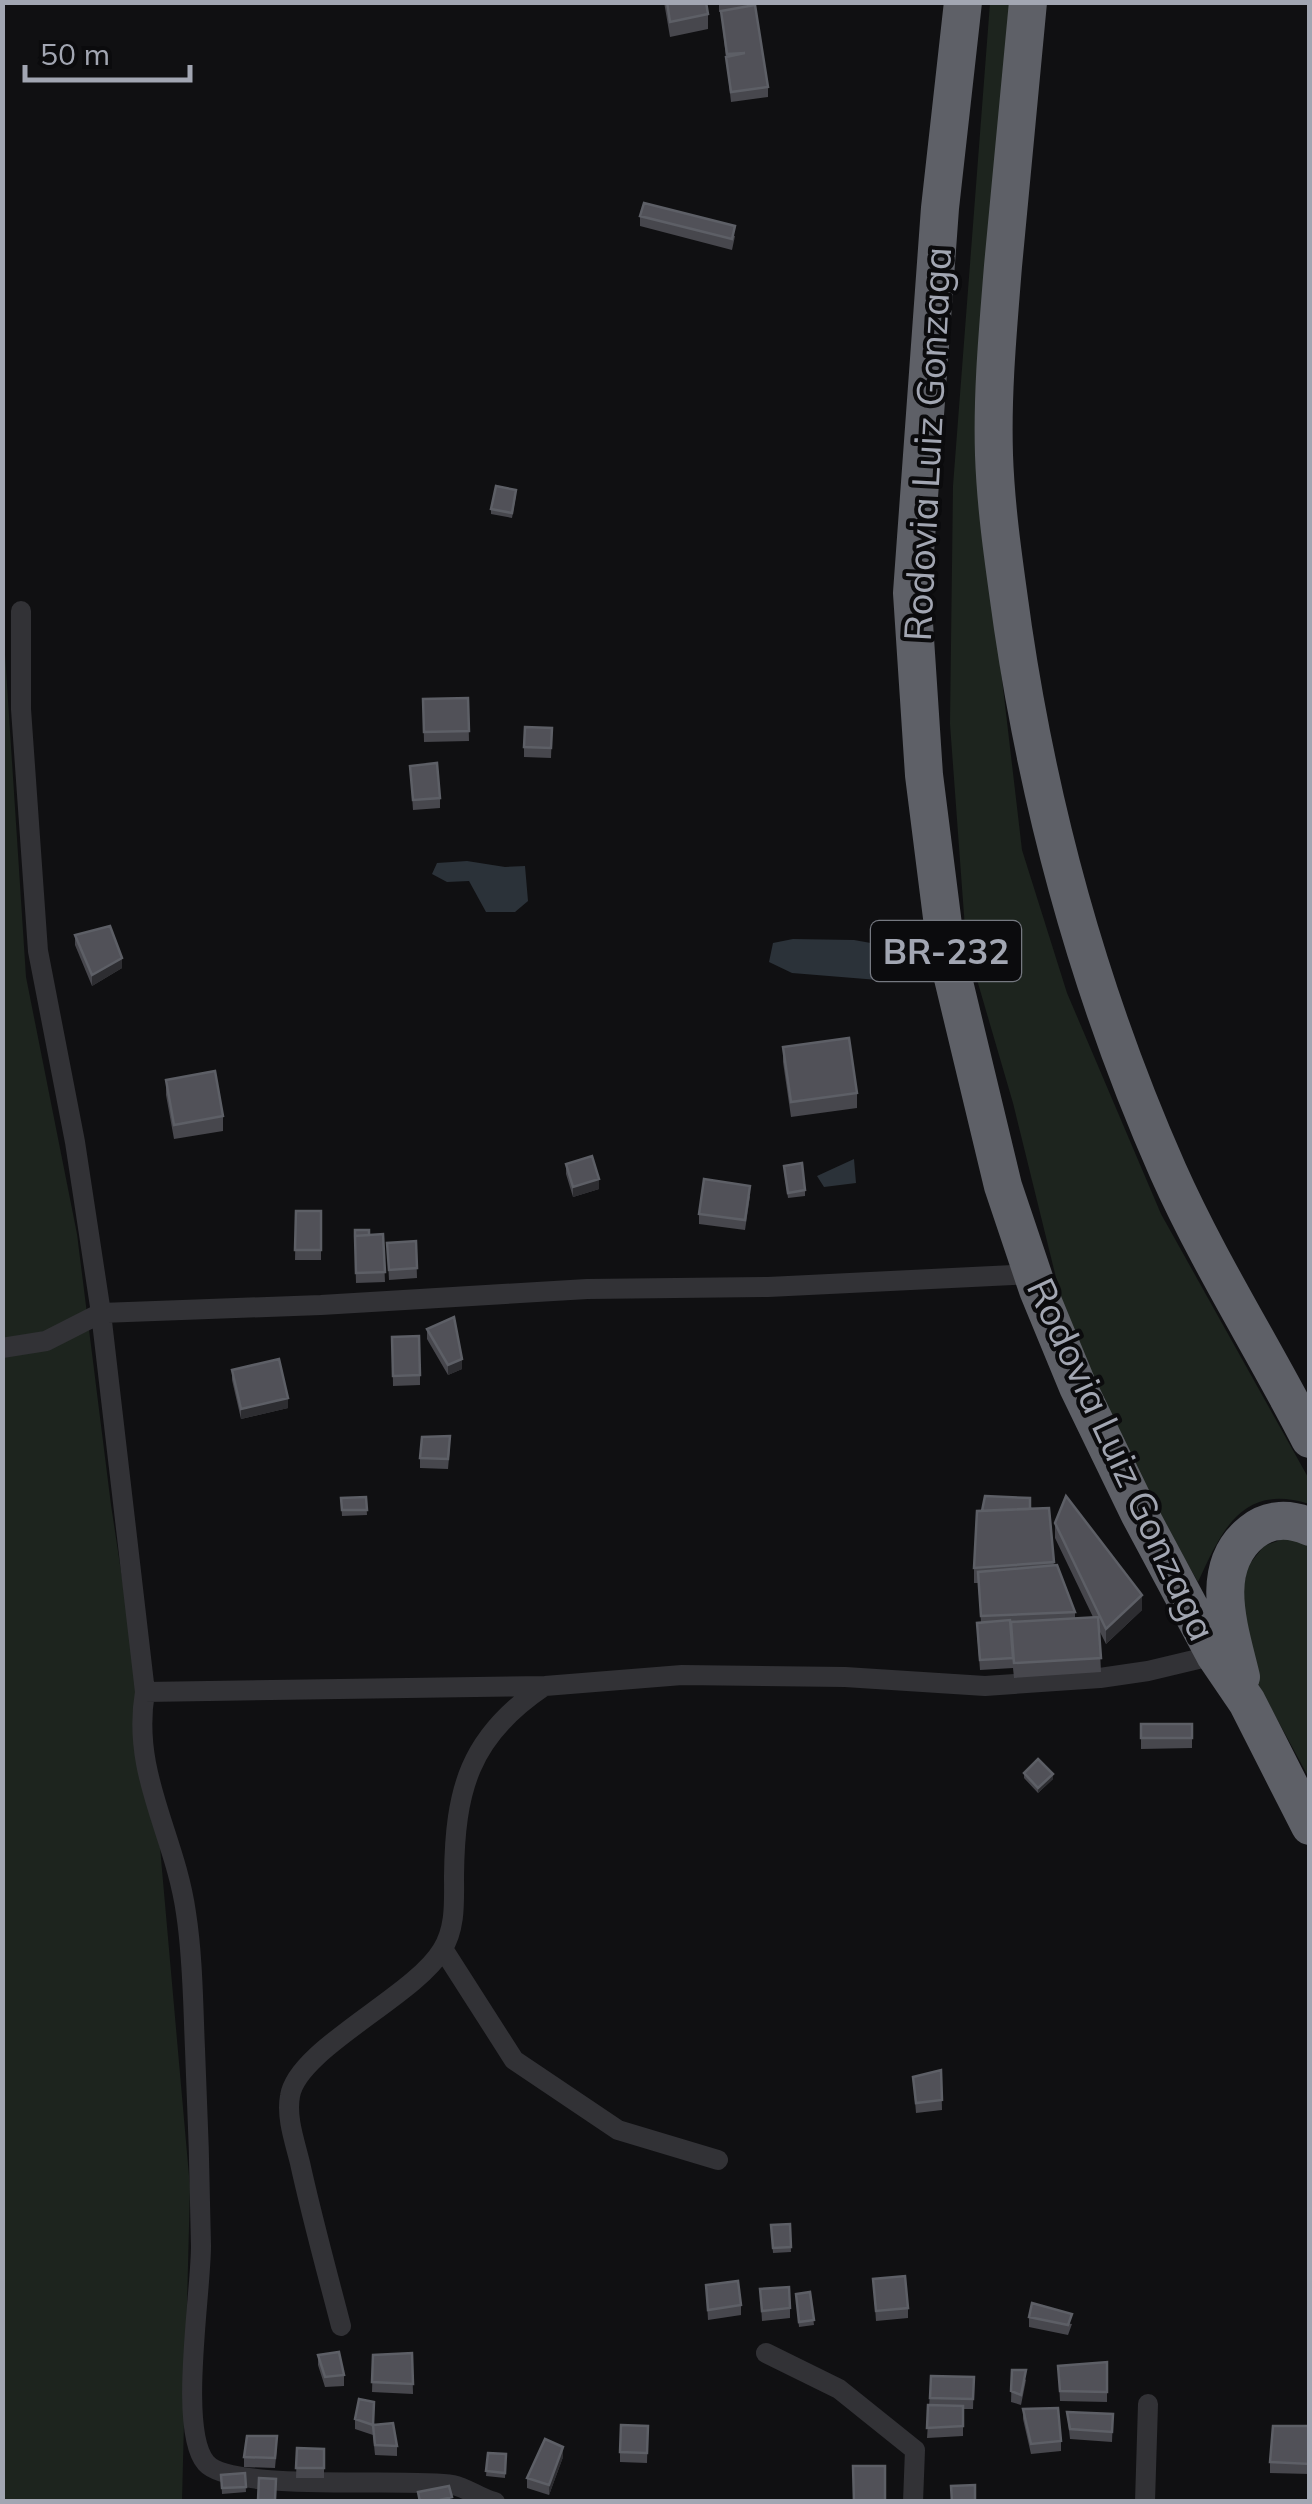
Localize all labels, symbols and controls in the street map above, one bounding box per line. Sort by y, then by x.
scale bar [25,20,190,82]
text: 50 m [40,35,110,73]
street label: Rodovia Luiz Gonzaga [893,246,961,642]
road number: BR-232 [871,921,1021,981]
street label: Rodovia Luiz Gonzaga [1017,1270,1227,1648]

